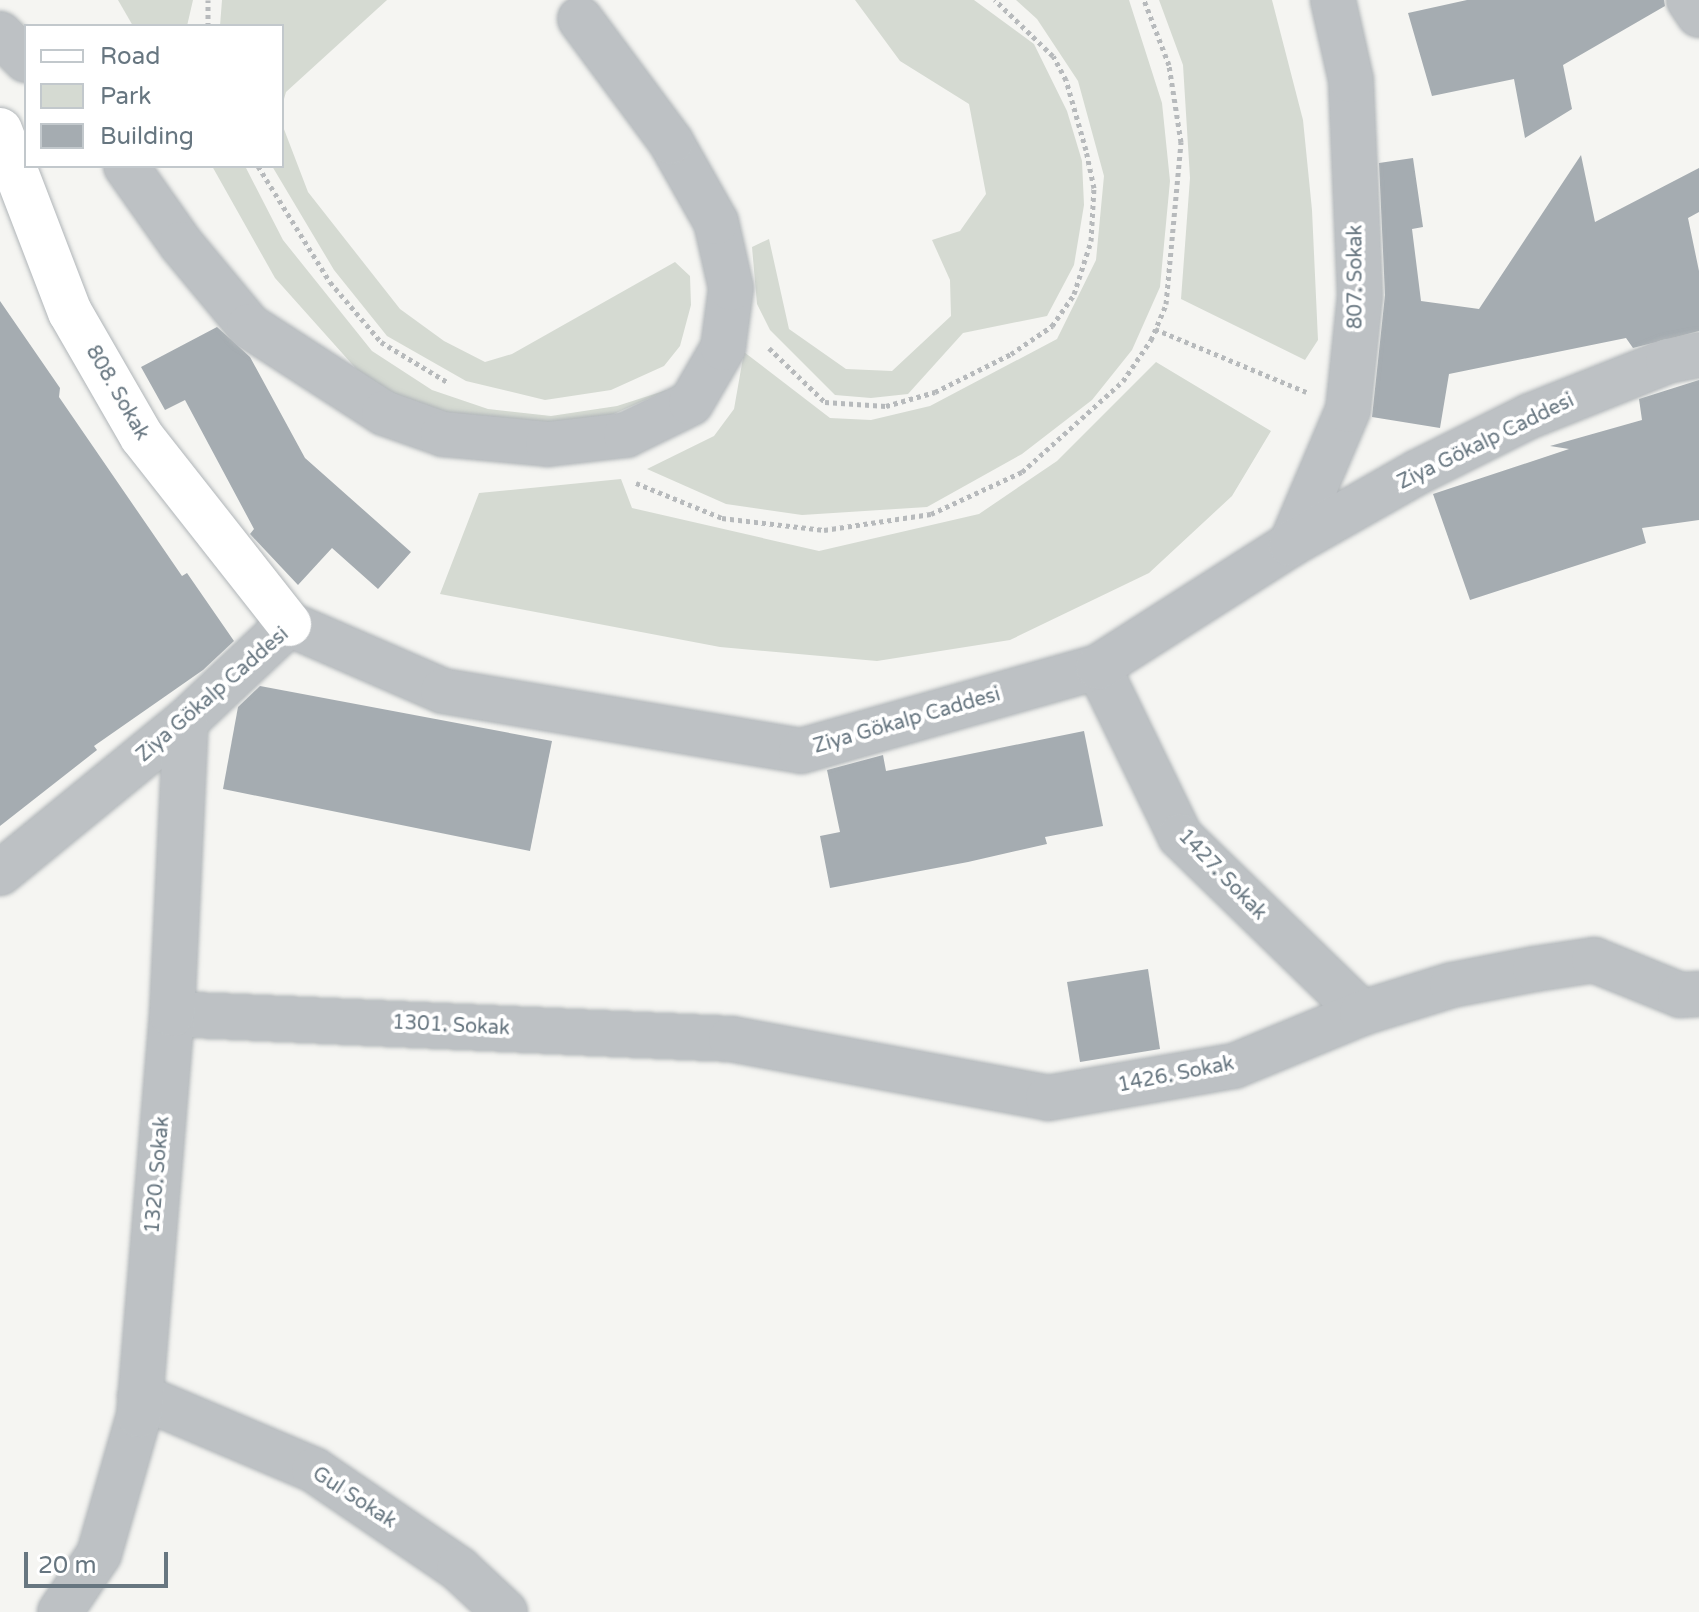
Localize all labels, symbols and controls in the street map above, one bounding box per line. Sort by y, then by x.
legend [24,24,284,168]
text: Road [100,42,160,71]
text: Park [100,82,151,111]
text: Building [100,122,194,151]
street label: 807. Sokak [1344,225,1368,329]
street label: 808. Sokak [80,341,154,445]
street label: Ziya Gökalp Caddesi [1394,389,1578,495]
street label: Ziya Gökalp Caddesi [132,623,294,767]
street label: Ziya Gökalp Caddesi [811,683,1003,759]
street label: 1427. Sokak [1173,825,1271,925]
street label: 1301. Sokak [391,1011,511,1041]
street label: 1426. Sokak [1116,1052,1236,1098]
street label: 1320. Sokak [141,1115,175,1235]
street label: Gul Sokak [308,1462,400,1534]
scale bar [28,1536,172,1586]
text: 20 m [38,1551,96,1580]

